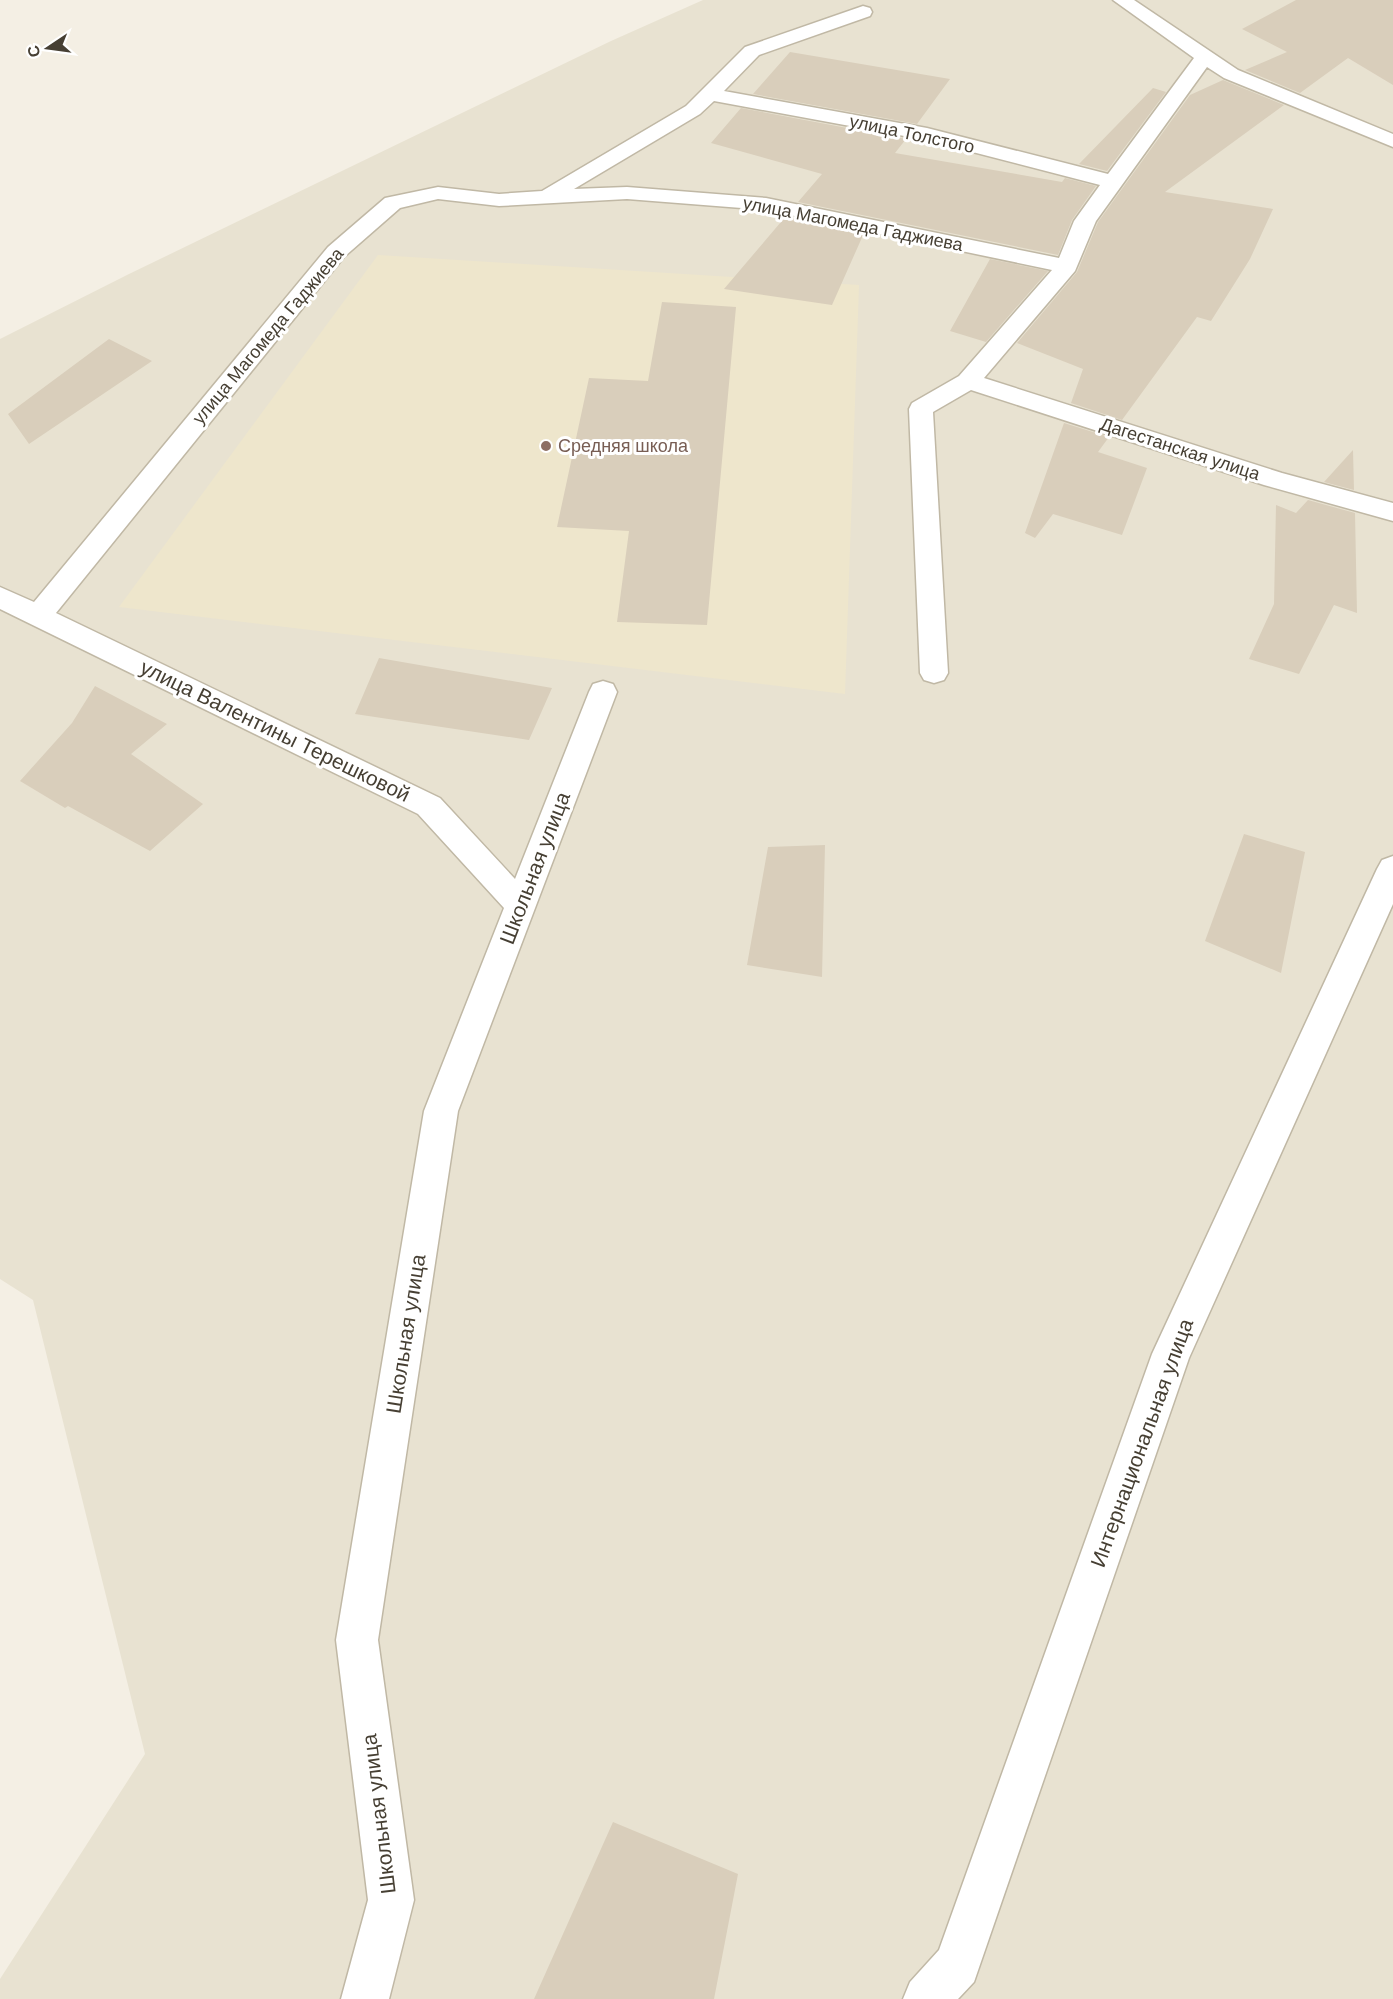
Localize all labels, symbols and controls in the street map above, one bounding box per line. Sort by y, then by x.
north arrow [18,18,78,78]
text: С [22,43,45,59]
street label: улица Толстого [847,109,977,159]
street label: улица Магомеда Гаджиева [741,191,966,257]
street label: улица Магомеда Гаджиева [187,242,350,429]
street label: Дагестанская улица [1097,412,1264,486]
place label: Средняя школа [558,434,689,458]
marker: Средняя школа [539,439,553,453]
street label: улица Валентины Терешковой [135,653,415,809]
street label: Школьная улица [493,788,577,948]
street label: Школьная улица [380,1252,432,1416]
street label: Интернациональная улица [1084,1315,1200,1571]
street label: Школьная улица [355,1732,403,1896]

